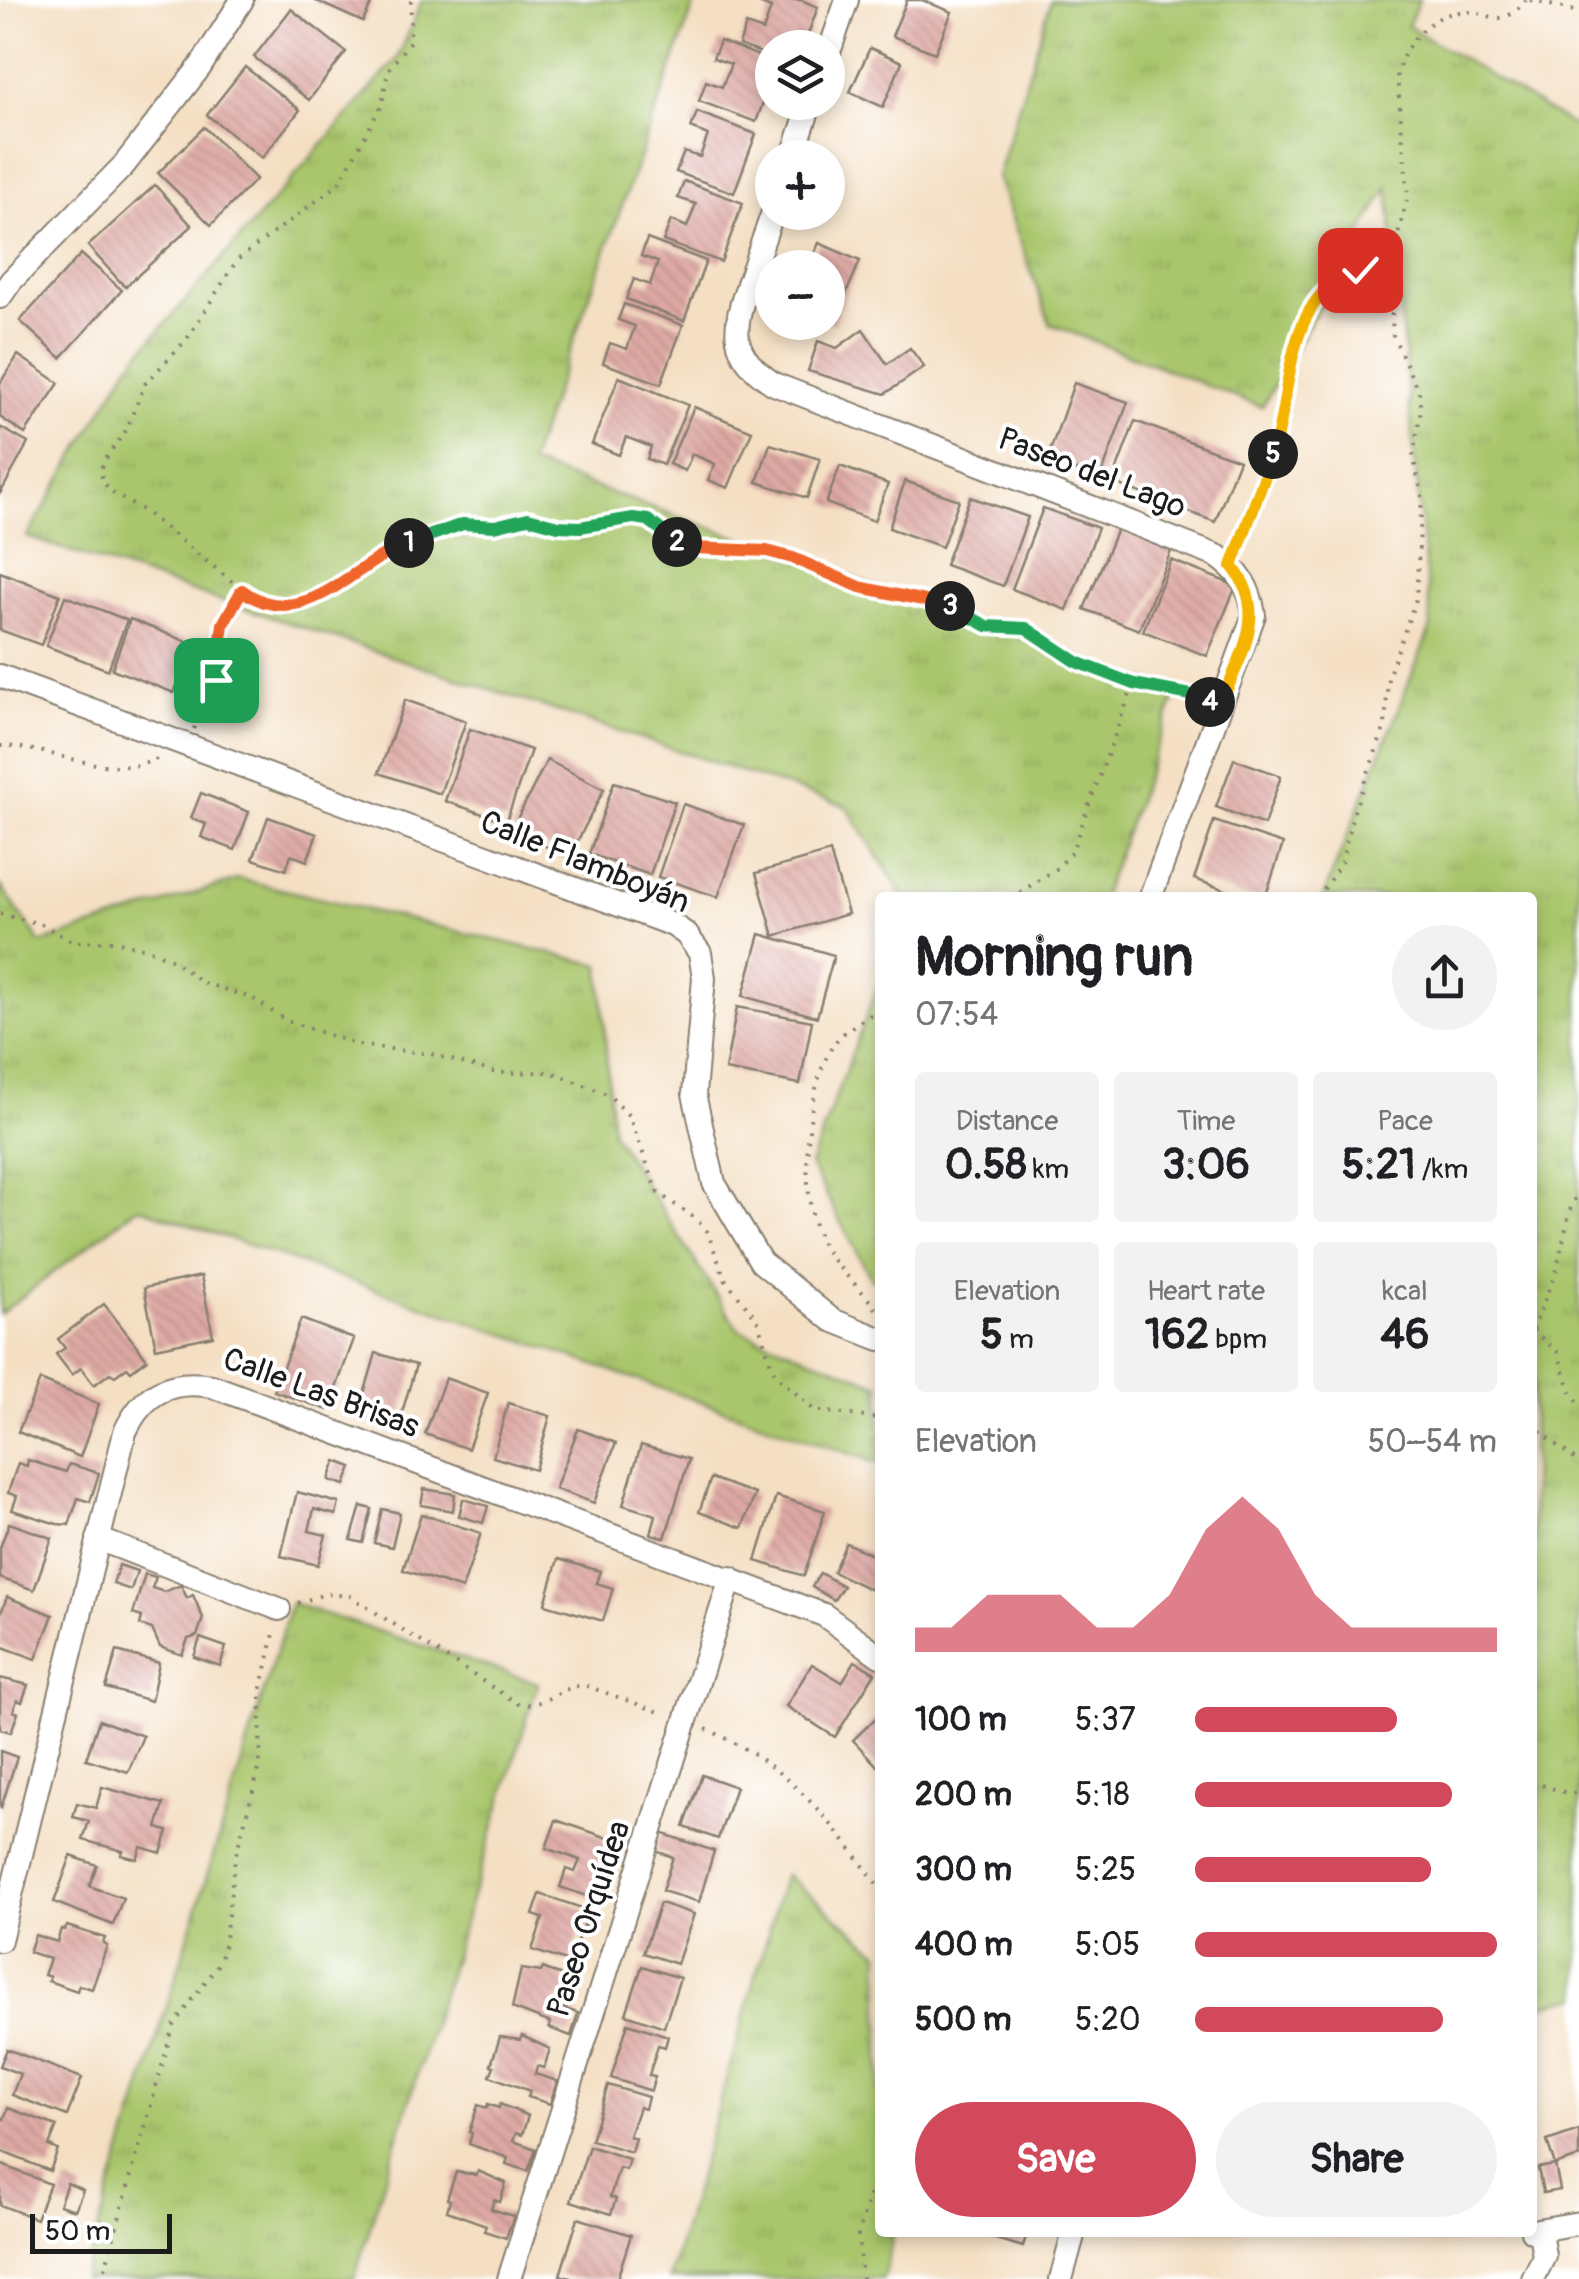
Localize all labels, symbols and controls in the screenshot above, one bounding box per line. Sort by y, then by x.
map controls [755,30,845,340]
button: layers [755,30,845,120]
button: + [755,140,845,230]
pin [1318,228,1403,313]
icon: check [1333,243,1388,298]
button: − [755,250,845,340]
street label: Paseo del Lago [992,419,1192,527]
pin: 5 [1248,429,1298,479]
text: 5 [1265,436,1281,471]
pin: 2 [652,517,702,567]
pin: 1 [384,518,434,568]
text: 2 [669,524,685,559]
text: 1 [404,525,414,560]
pin: 3 [925,581,975,631]
text: 3 [942,588,958,623]
pin [174,638,259,723]
icon: arrive [189,653,244,708]
pin: 4 [1185,677,1235,727]
text: 4 [1202,684,1218,719]
street label: Calle Flamboyán [474,802,696,922]
text: Morning run [915,923,1193,992]
button: share [1392,925,1497,1030]
text: 07:54 [915,995,998,1035]
text: Distance [956,1104,1058,1139]
text: Time [1177,1104,1235,1139]
text: Pace [1377,1104,1433,1139]
text: 0.58 [945,1139,1027,1191]
text: 3:06 [1162,1139,1250,1191]
text: 5:21 [1342,1139,1416,1191]
text: km [1027,1152,1069,1187]
text: /km [1416,1152,1468,1187]
text: Elevation [954,1274,1060,1309]
text: Heart rate [1147,1274,1265,1309]
text: kcal [1382,1274,1428,1309]
text: 5 [980,1309,1003,1361]
text: 162 [1145,1309,1209,1361]
text: 46 [1381,1309,1429,1361]
text: m [1003,1322,1034,1357]
text: bpm [1209,1322,1267,1357]
street label: Calle Las Brisas [218,1339,424,1447]
text: Elevation [915,1422,1037,1462]
text: 50–54 m [1368,1422,1497,1462]
text: 100 m [915,1700,1007,1740]
text: 5:37 [1075,1700,1136,1740]
text: 200 m [915,1775,1012,1815]
text: 5:18 [1075,1775,1130,1815]
street label: Paseo Orquídea [538,1816,640,2022]
text: 300 m [915,1850,1012,1890]
text: 5:25 [1075,1850,1136,1890]
text: 400 m [915,1925,1013,1965]
text: 5:05 [1075,1925,1140,1965]
text: 500 m [915,2000,1011,2040]
text: 5:20 [1075,2000,1141,2040]
button: Save [915,2102,1196,2217]
button: Share [1216,2102,1497,2217]
scale bar [30,2209,172,2254]
text: 50 m [45,2214,110,2249]

